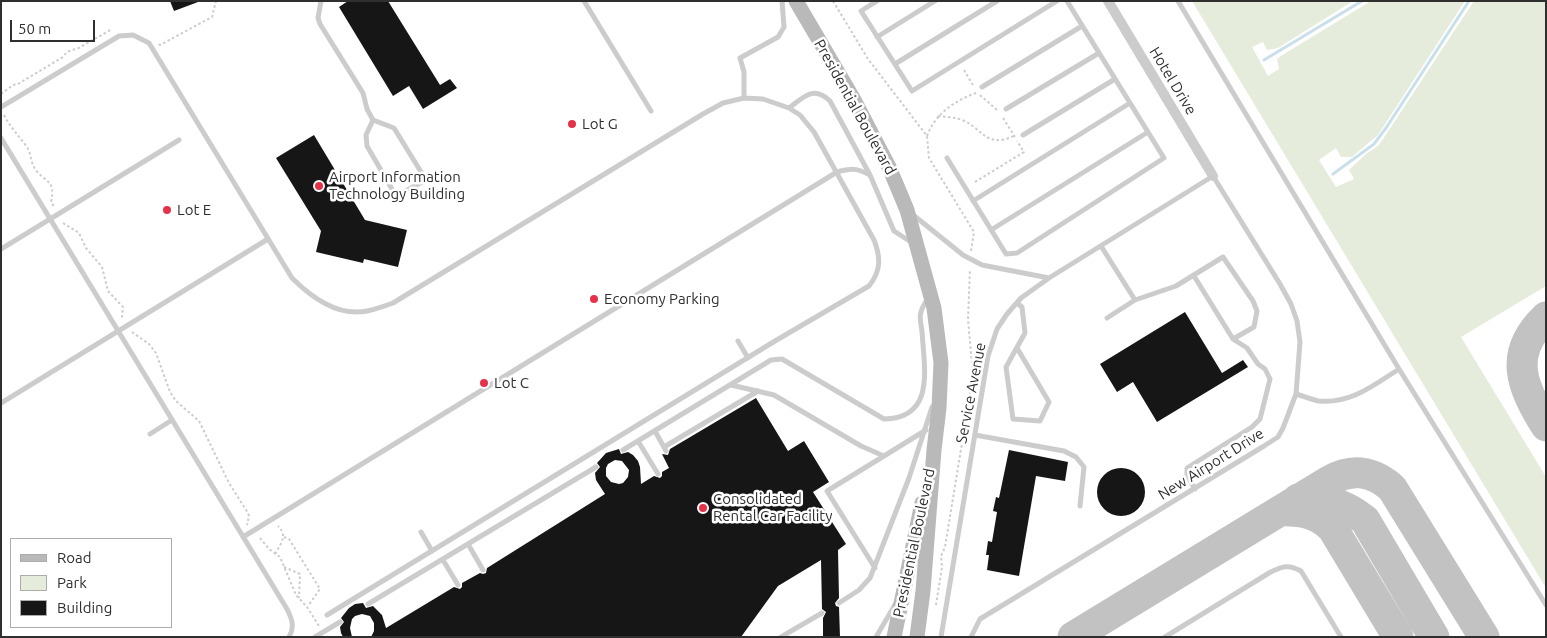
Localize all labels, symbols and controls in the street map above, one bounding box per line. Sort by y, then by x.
scale bar [12,10,98,42]
text: 50 m [18,20,51,37]
street label: Presidential Boulevard [810,36,900,178]
street label: Hotel Drive [1146,44,1200,118]
place label: Lot G [582,115,618,133]
marker: Lot G [566,118,578,130]
place label: Airport Information Technology Building [329,168,465,203]
marker: Airport Information Technology Building [313,180,325,192]
place label: Lot E [177,201,211,219]
marker: Lot E [161,204,173,216]
place label: Economy Parking [604,290,720,308]
marker: Economy Parking [588,293,600,305]
street label: Service Avenue [952,341,990,445]
place label: Lot C [494,374,529,392]
marker: Lot C [478,377,490,389]
street label: New Airport Drive [1155,424,1267,504]
street label: Presidential Boulevard [889,467,939,619]
place label: Consolidated Rental Car Facility [713,490,833,525]
marker: Consolidated Rental Car Facility [697,502,709,514]
legend [10,538,172,628]
text: Road [57,549,92,566]
text: Park [57,574,87,591]
text: Building [57,599,112,616]

